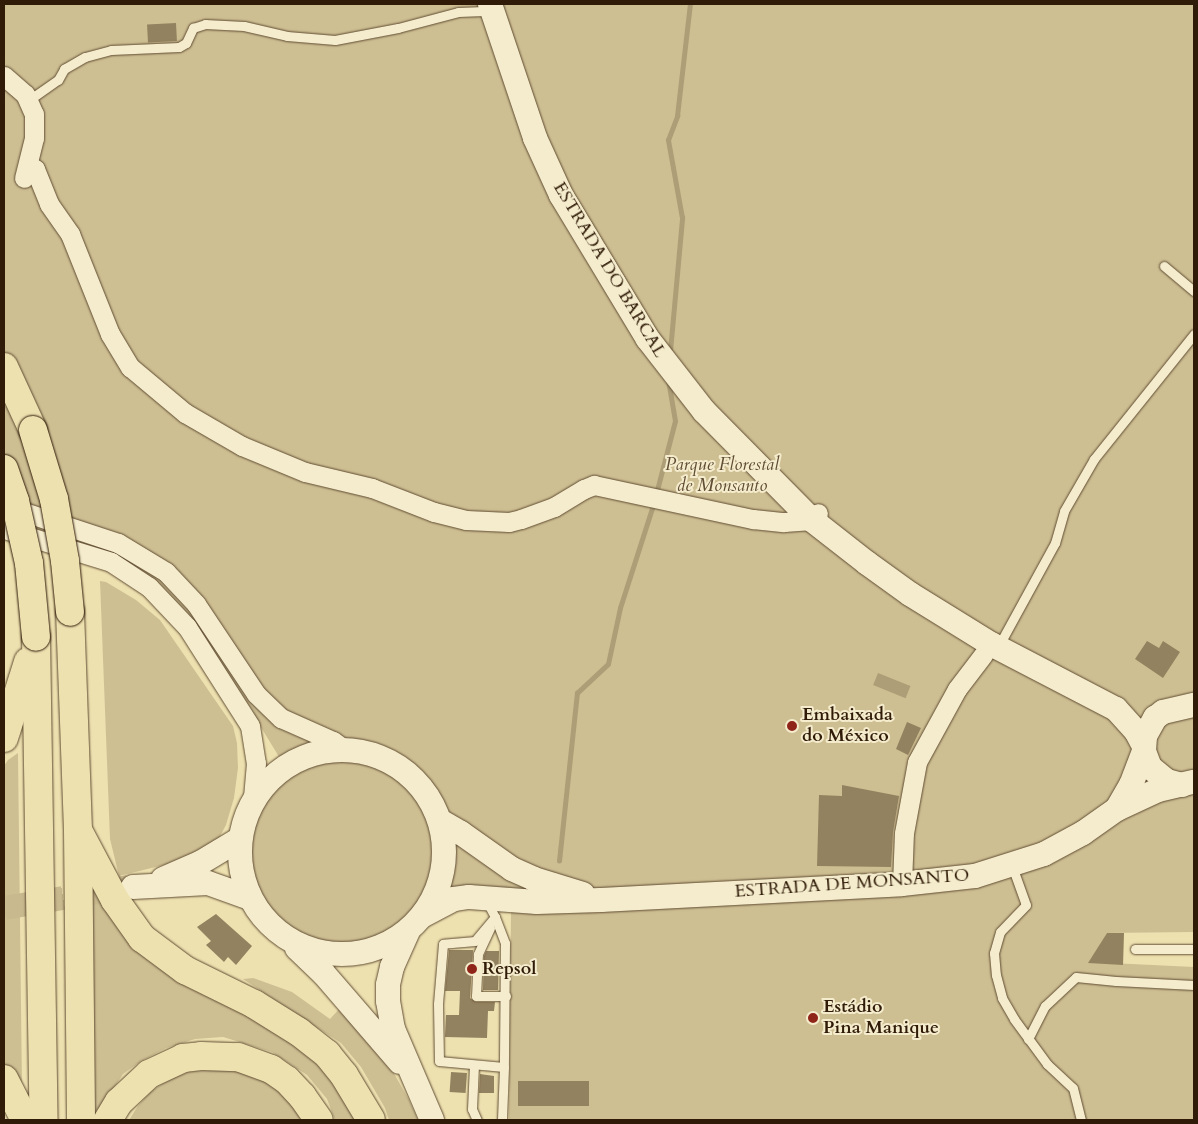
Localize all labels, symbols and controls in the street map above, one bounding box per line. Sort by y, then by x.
street label: ESTRADA DO BARCAL [548,178,670,362]
park label: Parque Florestal de Monsanto [665,455,779,498]
place label: Embaixada do México [802,705,893,748]
marker: Embaixada do México [786,720,798,732]
street label: ESTRADA DE MONSANTO [734,865,970,903]
place label: Repsol [482,958,536,980]
marker: Repsol [466,963,478,975]
place label: Estádio Pina Manique [823,997,939,1040]
marker: Estádio Pina Manique [807,1012,819,1024]

